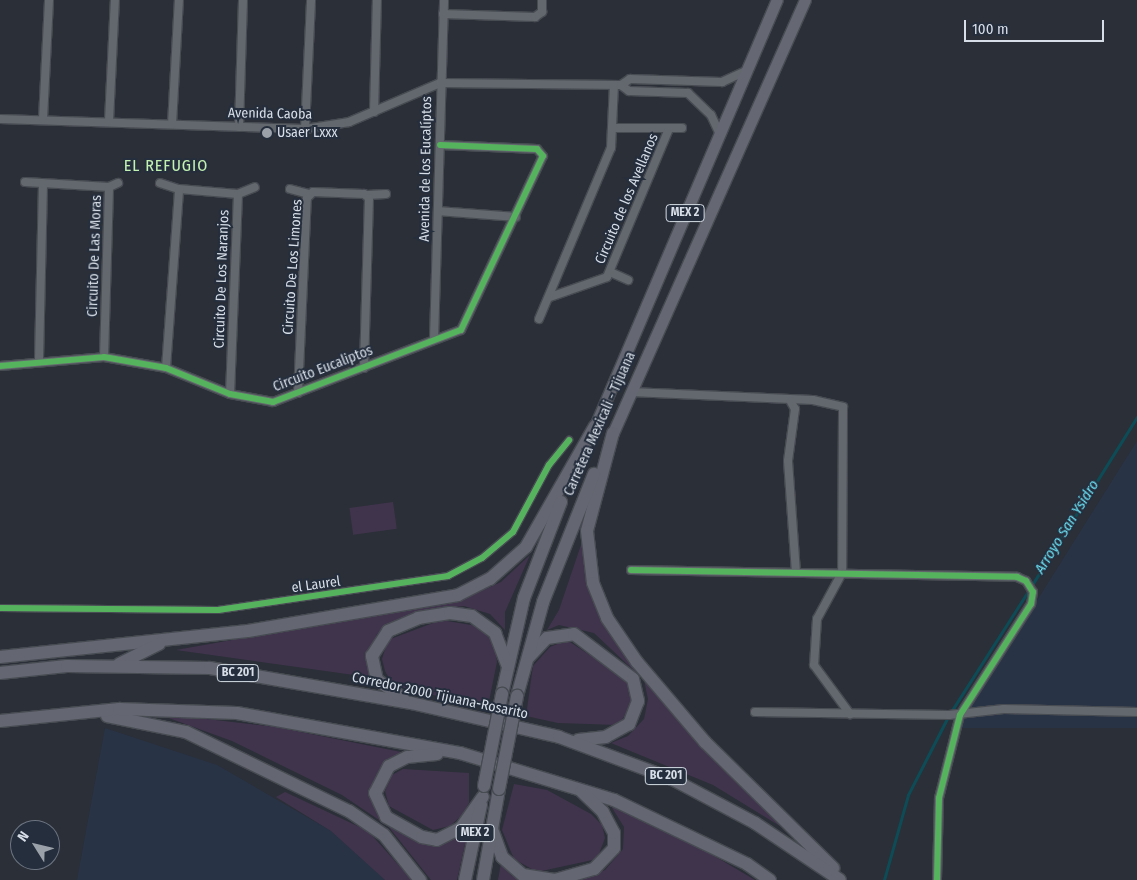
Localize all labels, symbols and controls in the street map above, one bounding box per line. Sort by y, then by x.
scale bar [967,10,1107,42]
text: 100 m [972,20,1009,38]
street label: Avenida de los Eucalíptos [416,96,436,242]
street label: Avenida Caoba [228,105,312,123]
place label: Usaer Lxxx [277,125,338,141]
marker: Usaer Lxxx [261,127,273,139]
street label: Circuito de los Avellanos [592,131,662,267]
district label: EL REFUGIO [123,156,209,176]
street label: Circuito De Las Moras [84,195,106,317]
street label: Circuito De Los Limones [280,199,306,335]
road number: MEX 2 [665,204,705,222]
street label: Circuito De Los Naranjos [211,209,233,349]
street label: Circuito Eucaliptos [271,342,375,396]
street label: Carretera Mexicali - Tijuana [561,349,639,499]
water label: Arroyo San Ysidro [1031,477,1103,577]
street label: el Laurel [290,573,342,597]
road number: BC 201 [217,664,259,682]
street label: Corredor 2000 Tijuana-Rosarito [350,669,530,723]
road number: BC 201 [645,766,687,786]
north arrow [10,820,60,870]
road number: MEX 2 [455,824,495,842]
text: N [14,828,33,845]

